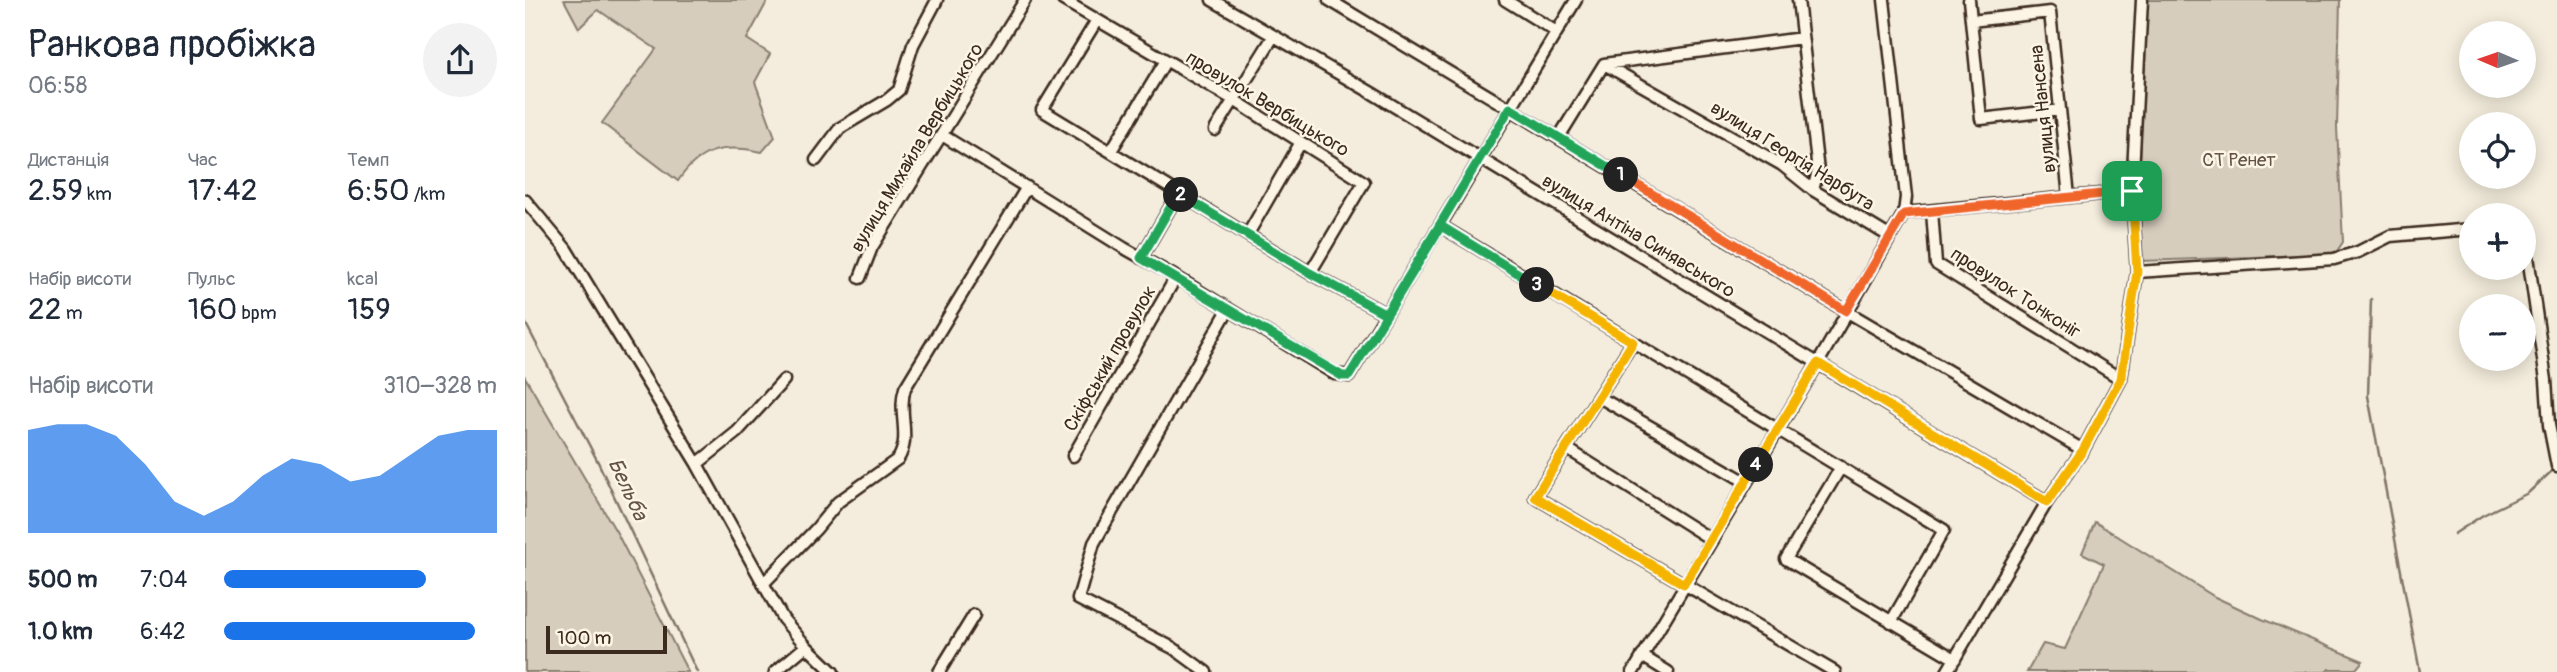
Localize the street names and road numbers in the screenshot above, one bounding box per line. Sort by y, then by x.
street label: вулиця Михайла Вербицького [845,39,989,256]
street label: вулиця Нансена [2024,44,2062,174]
street label: провулок Вербицького [1181,46,1353,162]
street label: вулиця Георгія Нарбута [1706,96,1879,216]
street label: вулиця Антіна Синявського [1538,169,1739,303]
street label: провулок Тонконіг [1946,242,2085,344]
street label: Скіфський провулок [1058,281,1161,436]

